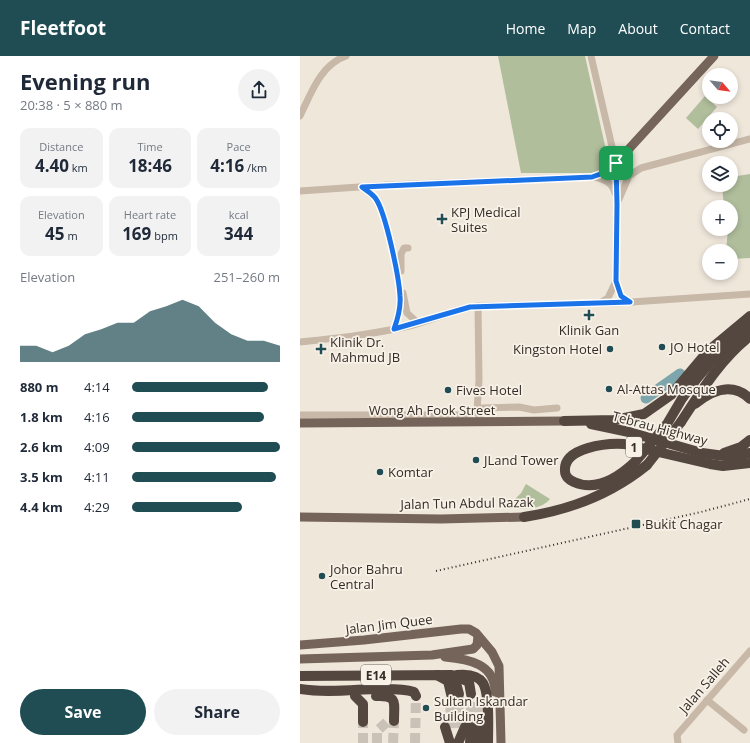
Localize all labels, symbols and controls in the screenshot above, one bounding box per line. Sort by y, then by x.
text: Fleetfoot [20,15,106,41]
text: Home [506,19,545,38]
text: Map [567,19,596,38]
text: About [618,19,658,38]
text: Contact [680,19,730,38]
text: Evening run [20,66,151,96]
north arrow [702,68,738,104]
map controls [702,68,738,280]
button: share [238,69,280,111]
text: 20:38 · 5 × 880 m [20,96,123,114]
button: locate [702,112,738,148]
text: Distance [39,139,83,154]
text: Time [137,139,163,154]
text: Pace [227,139,251,154]
pin [599,146,633,180]
icon: arrive [605,152,627,174]
text: 4.40 [35,154,69,177]
text: 18:46 [128,154,172,177]
text: 4:16 [210,154,244,177]
button: layers [702,156,738,192]
text: km [69,160,88,175]
text: /km [244,160,267,175]
button: + [702,200,738,236]
place label: KPJ Medical Suites [451,203,521,236]
text: Elevation [38,207,85,222]
text: Heart rate [124,207,176,222]
text: kcal [229,207,249,222]
marker: KPJ Medical Suites [436,213,448,225]
text: 45 [45,222,65,245]
text: 169 [122,222,151,245]
text: 344 [224,222,253,245]
text: m [65,228,78,243]
text: bpm [151,228,178,243]
button: − [702,244,738,280]
text: Elevation [20,268,75,286]
text: 251–260 m [213,268,280,286]
marker: Klinik Gan [583,309,595,321]
place label: Klinik Gan [559,321,619,339]
place label: Klinik Dr. Mahmud JB [330,333,400,366]
place label: JO Hotel [668,338,720,356]
place label: Kingston Hotel [513,340,602,358]
marker: JO Hotel [657,342,667,352]
marker: Klinik Dr. Mahmud JB [315,343,327,355]
marker: Kingston Hotel [605,344,615,354]
text: 880 m [20,378,58,396]
text: 4:14 [84,378,110,396]
place label: Al-Attas Mosque [617,380,716,398]
place label: Fives Hotel [456,381,522,399]
marker: Al-Attas Mosque [604,384,614,394]
marker: Fives Hotel [443,385,453,395]
street label: Wong Ah Fook Street [369,401,496,419]
street label: Tebrau Highway [610,407,710,450]
text: 1.8 km [20,408,63,426]
text: 4:16 [84,408,110,426]
road number: 1 [626,437,642,457]
text: 2.6 km [20,438,63,456]
text: 4:09 [84,438,110,456]
place label: JLand Tower [482,451,559,469]
marker: JLand Tower [471,455,481,465]
place label: Komtar [388,463,434,481]
marker: Komtar [375,467,385,477]
text: 3.5 km [20,468,63,486]
text: 4:11 [84,468,110,486]
street label: Jalan Tun Abdul Razak [398,493,534,513]
text: 4.4 km [20,498,63,516]
text: 4:29 [84,498,110,516]
place label: Bukit Chagar [645,515,723,533]
marker: Bukit Chagar [630,518,642,530]
place label: Johor Bahru Central [328,560,403,593]
marker: Johor Bahru Central [317,571,327,581]
street label: Jalan Jim Quee [343,610,433,639]
street label: Jalan Salleh [673,653,733,718]
road number: E14 [361,665,391,685]
button: Save [20,689,146,735]
button: Share [154,689,280,735]
place label: Sultan Iskandar Building [434,692,529,725]
marker: Sultan Iskandar Building [421,703,431,713]

